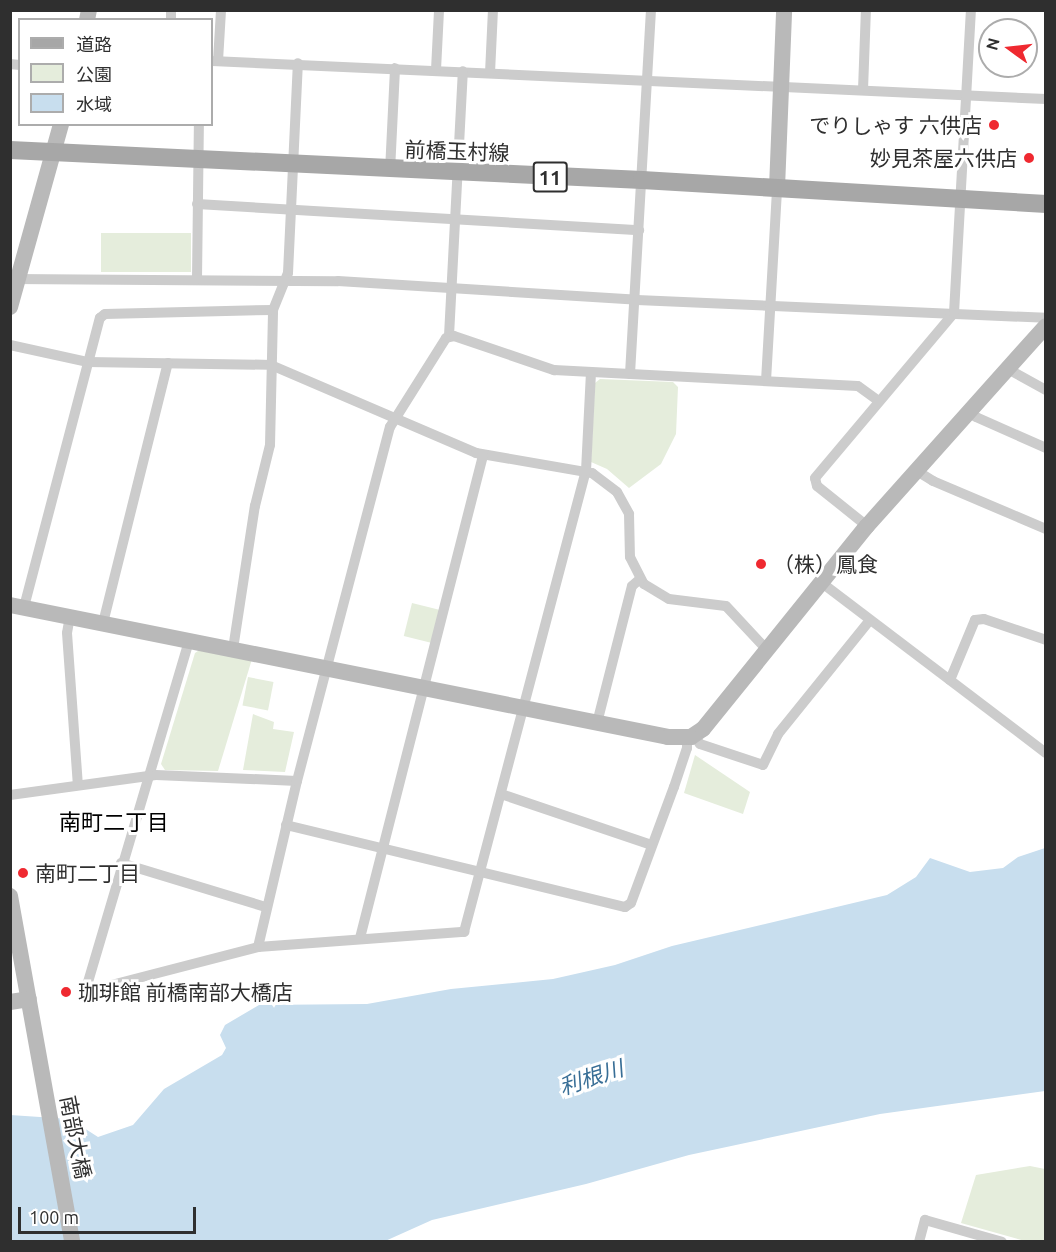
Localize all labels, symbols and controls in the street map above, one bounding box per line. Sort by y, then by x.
legend [18,18,213,126]
north arrow [978,18,1038,78]
text: 道路 [76,34,112,54]
text: N [982,36,1003,52]
text: 公園 [76,64,112,84]
text: 水域 [76,94,112,114]
place label: でりしゃす 六供店 [809,112,982,138]
marker: でりしゃす 六供店 [987,118,1001,132]
street label: 前橋玉村線 [404,137,510,165]
place label: 妙見茶屋六供店 [870,145,1017,171]
marker: 妙見茶屋六供店 [1022,151,1036,165]
road number: 11 [532,160,568,194]
place label: （株）鳳食 [773,551,878,577]
marker: （株）鳳食 [754,557,768,571]
district label: 南町二丁目 [59,809,169,835]
place label: 南町二丁目 [35,860,140,886]
marker: 南町二丁目 [16,866,30,880]
place label: 珈琲館 前橋南部大橋店 [78,979,293,1005]
marker: 珈琲館 前橋南部大橋店 [59,985,73,999]
water label: 利根川 [556,1054,626,1100]
street label: 南部大橋 [56,1093,96,1181]
scale bar [21,1195,200,1233]
text: 100 m [29,1207,79,1227]

